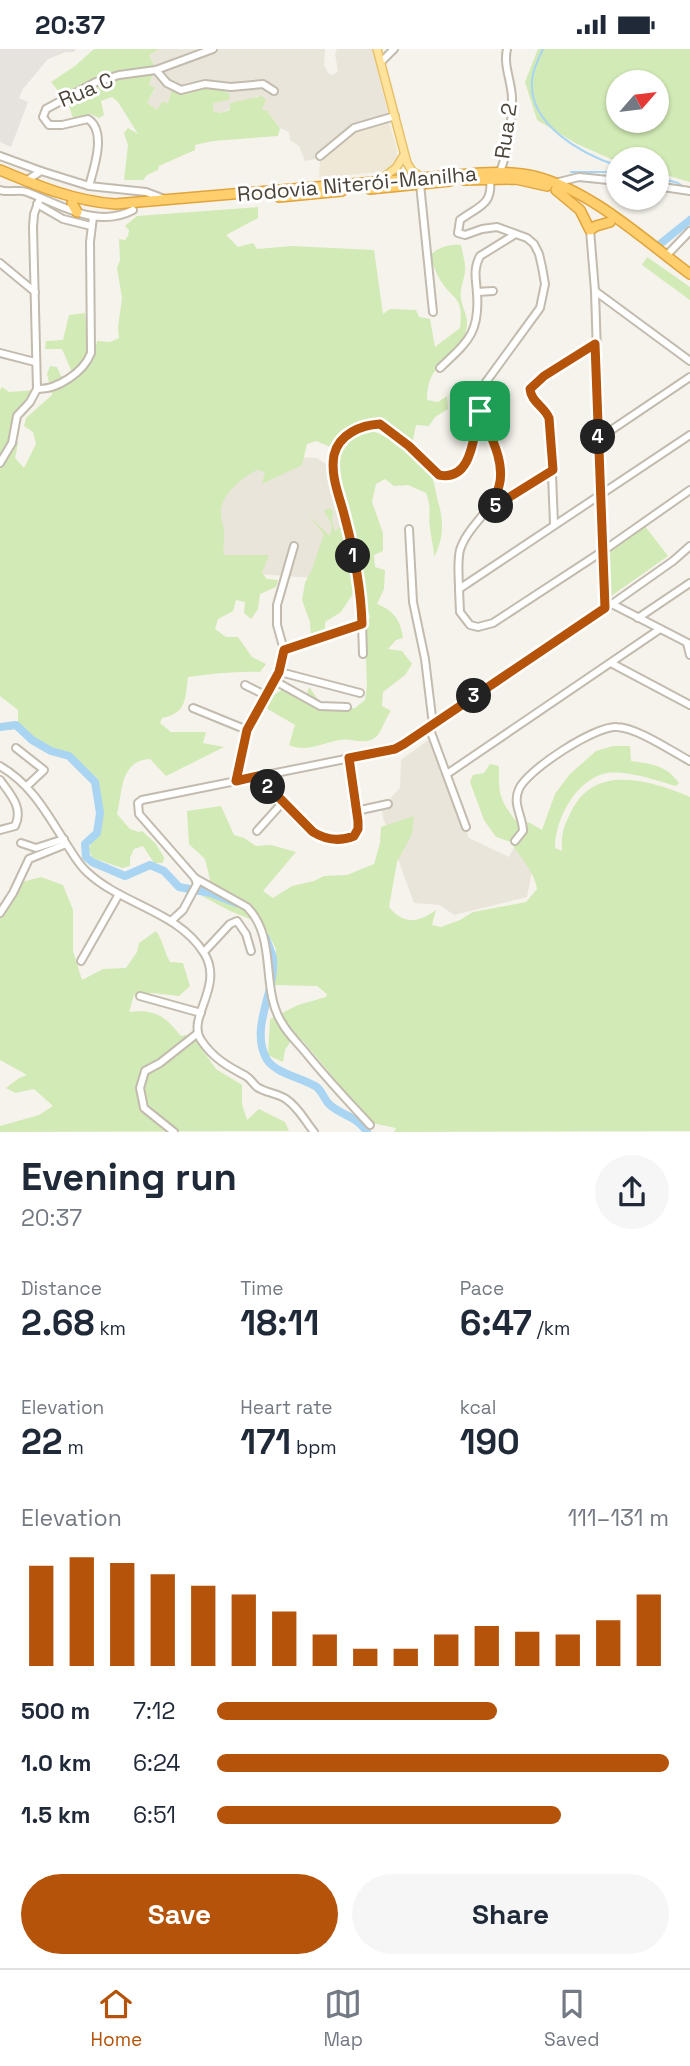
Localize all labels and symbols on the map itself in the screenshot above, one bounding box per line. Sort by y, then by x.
street label: Rua C [54,66,117,113]
north arrow [606,70,668,133]
street label: Rua 2 [488,101,523,161]
street label: Rodovia Niterói-Manilha [236,160,478,207]
pin [450,381,510,441]
pin: 4 [580,419,616,455]
pin: 5 [478,489,514,524]
pin: 1 [336,539,370,573]
pin: 3 [456,679,491,713]
pin: 2 [250,769,286,805]

